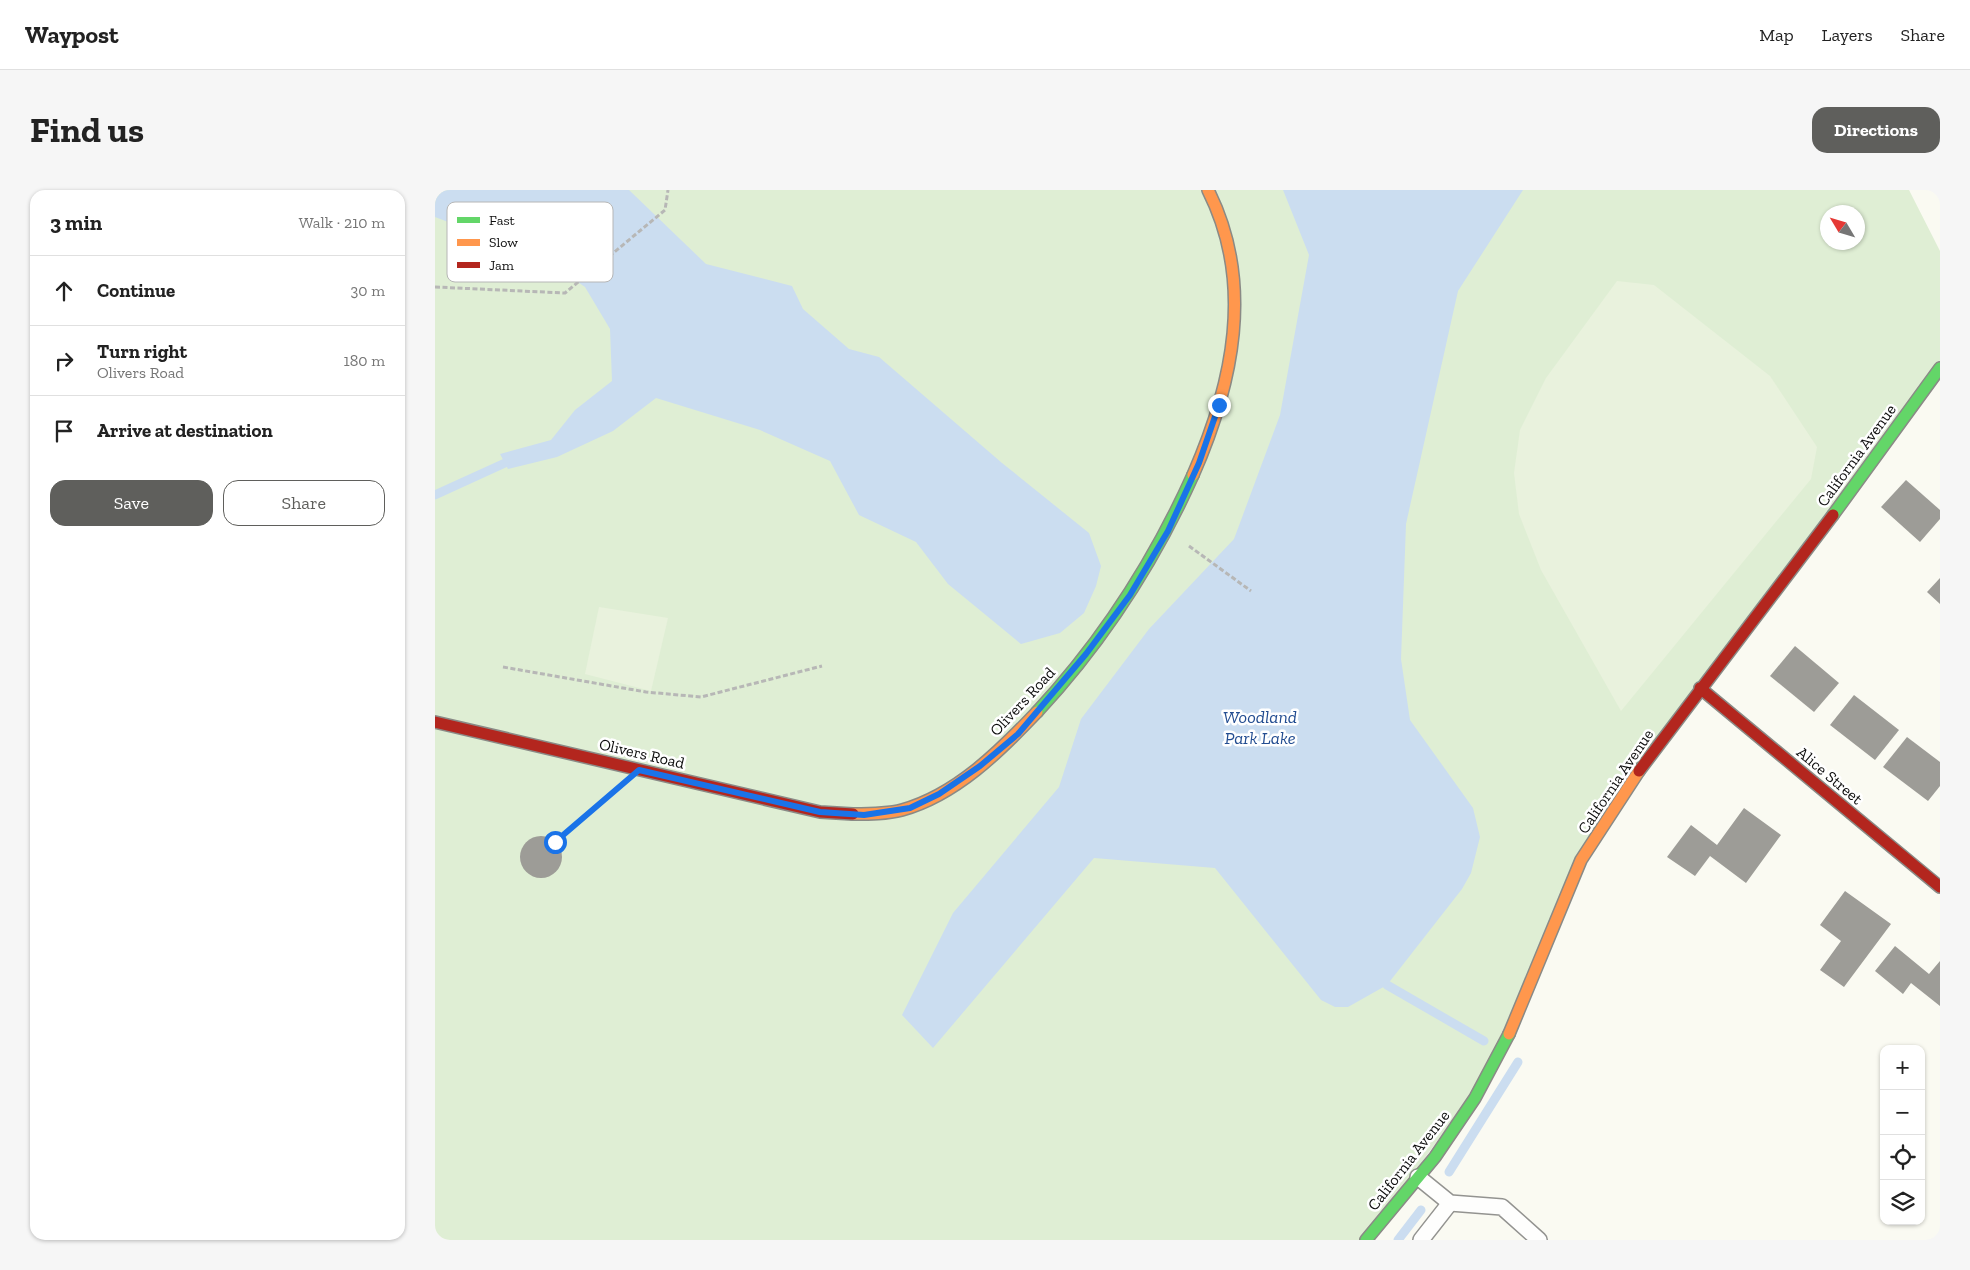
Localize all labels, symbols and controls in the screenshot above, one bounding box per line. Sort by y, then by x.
text: Waypost [25,20,119,49]
text: Map [1759,24,1794,46]
text: Layers [1822,24,1873,46]
text: Share [1901,24,1945,46]
button: Directions [1812,107,1940,153]
text: Find us [30,109,144,151]
legend [447,202,613,282]
north arrow [1820,205,1865,250]
text: 3 min [50,210,102,235]
text: Fast [489,212,516,229]
text: Walk · 210 m [299,213,385,232]
text: Slow [489,234,518,251]
text: Jam [489,257,514,274]
icon: ahead [50,277,78,305]
text: Continue [97,279,175,302]
text: 30 m [351,281,385,300]
text: Turn right [97,340,187,363]
icon: right [50,347,78,375]
text: 180 m [344,351,385,370]
text: Olivers Road [97,363,184,382]
route end [1208,394,1231,417]
street label: California Avenue [1813,400,1900,510]
icon: arrive [50,417,78,445]
text: Arrive at destination [97,419,273,442]
button: Save [50,480,213,526]
button: Share [223,480,385,526]
street label: Olivers Road [986,663,1059,740]
water label: Woodland Park Lake [1223,706,1297,749]
street label: California Avenue [1573,725,1657,837]
street label: Olivers Road [597,734,687,773]
street label: Alice Street [1793,742,1866,808]
route start [544,831,567,854]
map controls [1880,1045,1925,1225]
button: + [1880,1045,1925,1090]
button: − [1880,1090,1925,1135]
street label: California Avenue [1363,1106,1453,1214]
button: locate [1880,1135,1925,1180]
button: layers [1880,1180,1925,1225]

